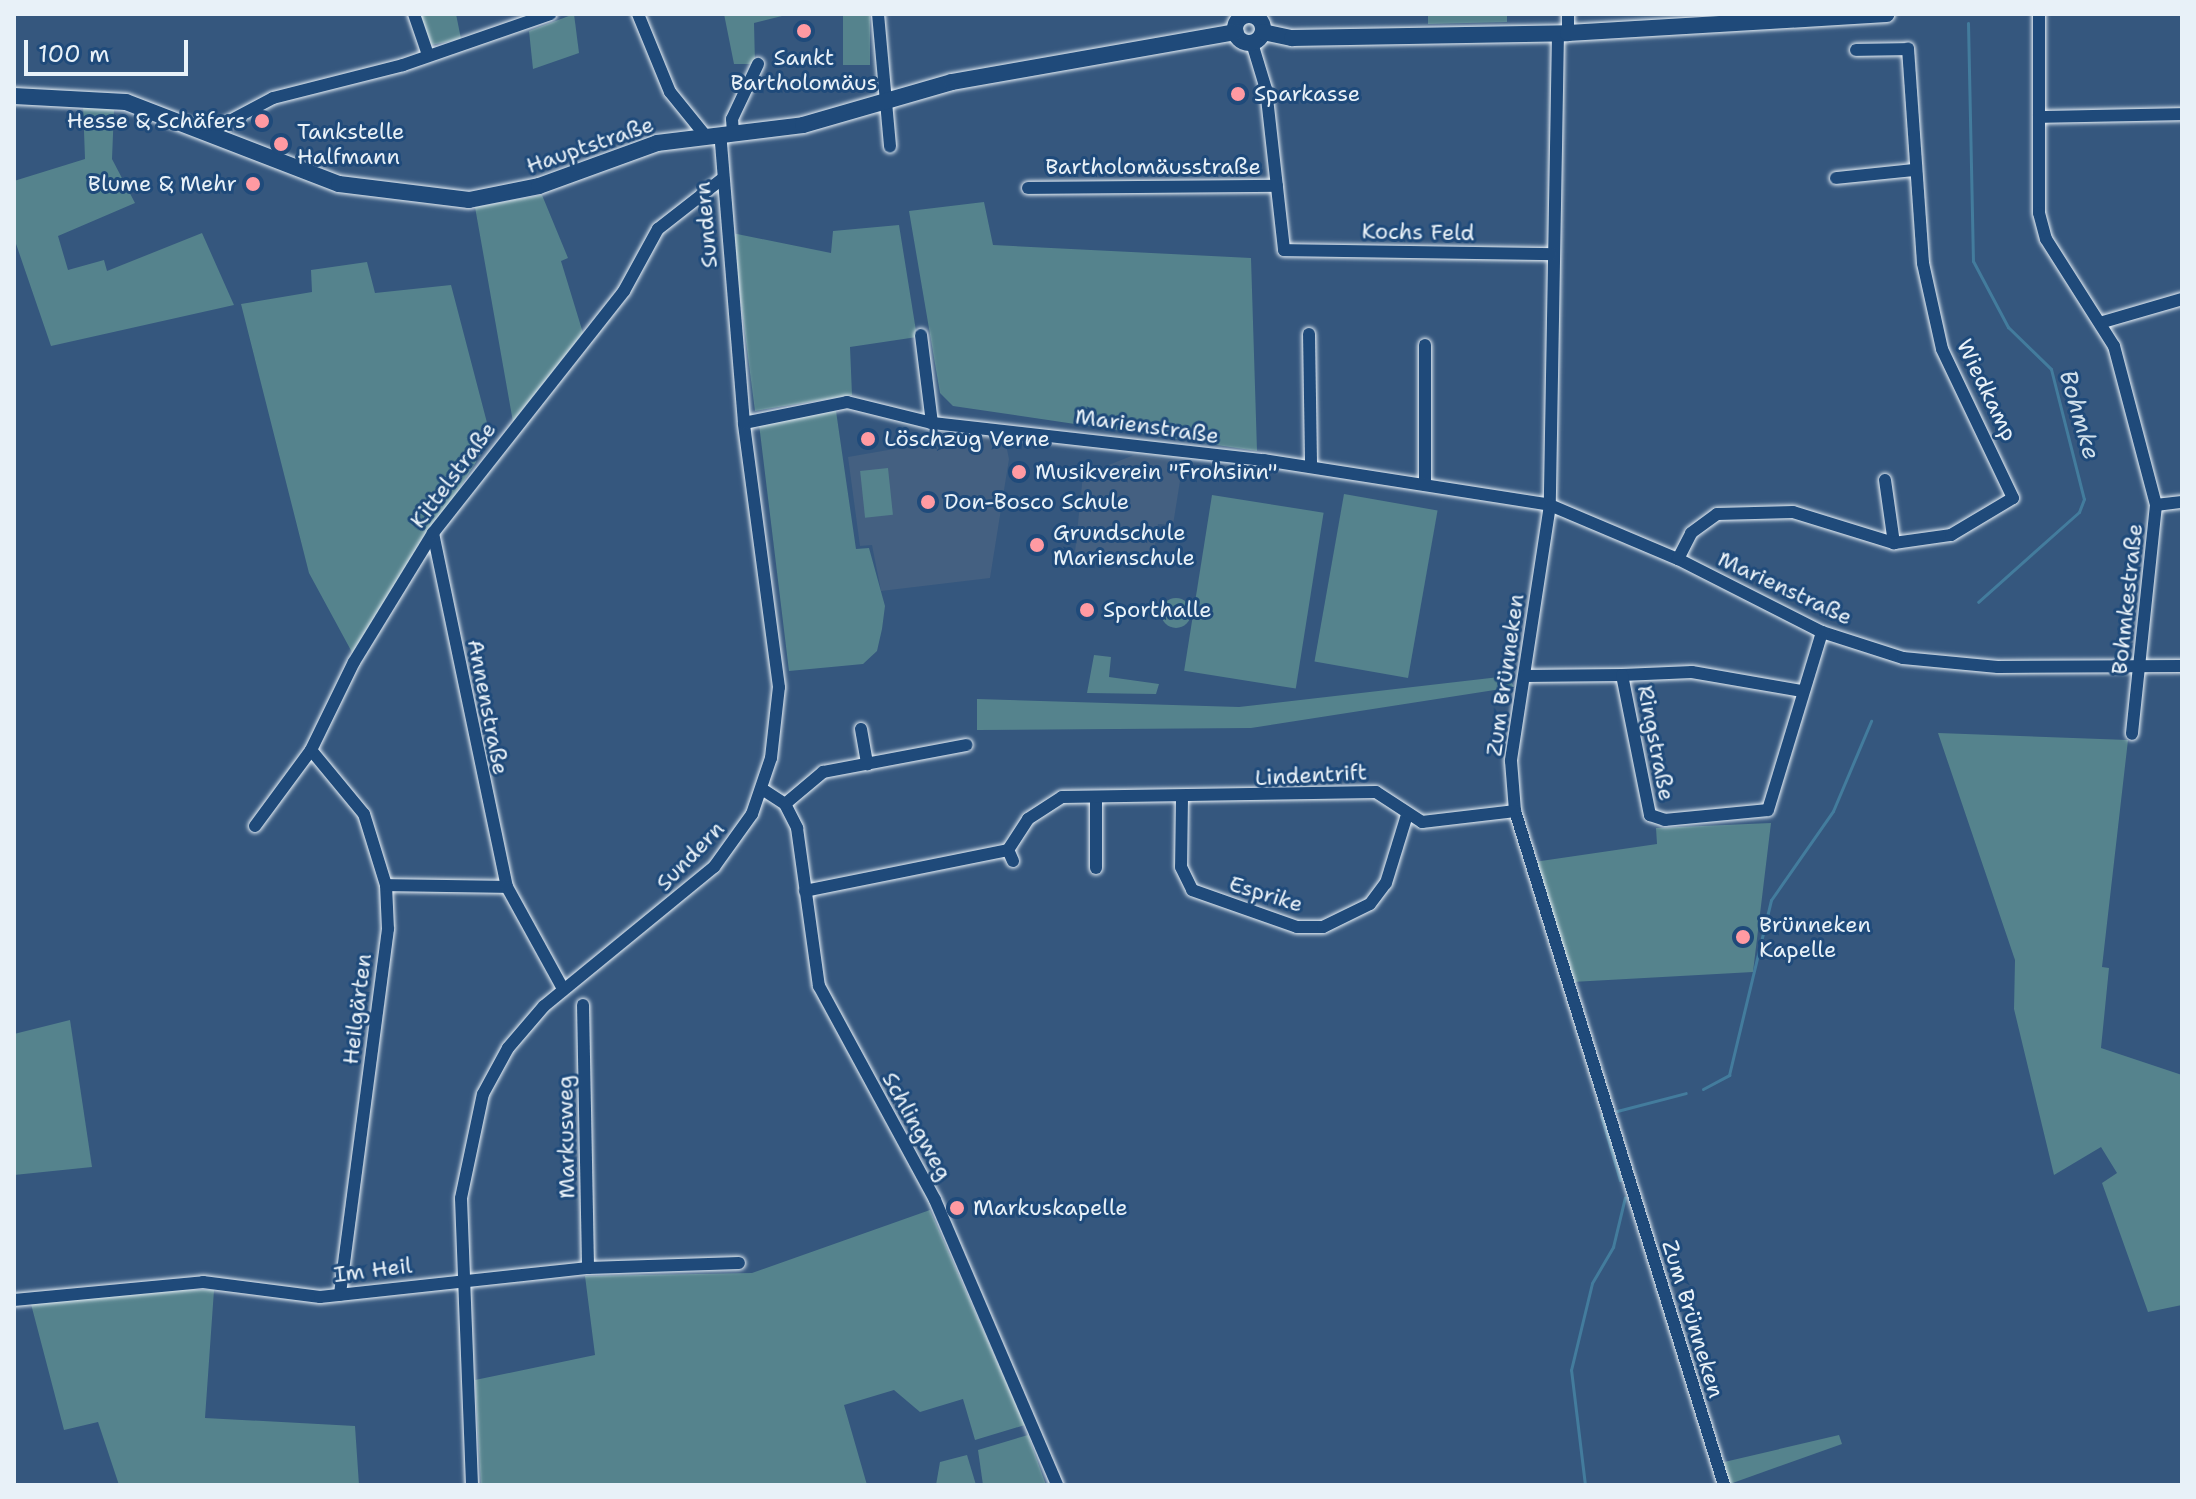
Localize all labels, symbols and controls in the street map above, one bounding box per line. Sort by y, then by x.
marker: Sankt Bartholomäus [795,22,813,40]
scale bar [28,24,192,74]
text: 100 m [38,38,110,70]
place label: Sankt Bartholomäus [731,44,877,96]
place label: Sparkasse [1254,81,1360,107]
marker: Sparkasse [1229,85,1247,103]
place label: Hesse & Schäfers [67,108,246,134]
street label: Hauptstraße [523,111,657,179]
marker: Hesse & Schäfers [253,112,271,130]
place label: Tankstelle Halfmann [297,118,405,170]
marker: Tankstelle Halfmann [272,135,290,153]
street label: Bartholomäusstraße [1045,154,1261,180]
place label: Blume & Mehr [88,171,237,197]
marker: Blume & Mehr [244,175,262,193]
street label: Sundern [689,181,723,269]
street label: Kochs Feld [1361,218,1475,246]
street label: Wiedkamp [1951,335,2023,445]
water label: Bohmke [2053,367,2105,463]
street label: Marienstraße [1073,403,1221,449]
street label: Kittelstraße [404,417,502,533]
place label: Löschzug Verne [884,426,1050,452]
marker: Löschzug Verne [859,430,877,448]
place label: Musikverein "Frohsinn" [1035,459,1278,485]
marker: Musikverein "Frohsinn" [1010,463,1028,481]
place label: Don-Bosco Schule [944,489,1129,515]
marker: Don-Bosco Schule [919,493,937,511]
place label: Grundschule Marienschule [1053,519,1195,570]
street label: Bohmkestraße [2106,522,2148,676]
marker: Grundschule Marienschule [1028,536,1046,554]
street label: Marienstraße [1714,545,1856,631]
street label: Zum Brünneken [1481,592,1529,758]
place label: Sporthalle [1103,597,1212,623]
marker: Sporthalle [1078,601,1096,619]
street label: Annenstraße [462,637,514,777]
street label: Ringstraße [1632,683,1680,803]
street label: Lindentrift [1254,759,1368,791]
street label: Sundern [650,816,730,896]
street label: Esprike [1226,870,1306,918]
place label: Brünneken Kapelle [1759,911,1871,962]
marker: Brünneken Kapelle [1734,928,1752,946]
street label: Heilgärten [337,952,377,1066]
street label: Schlingweg [876,1067,958,1185]
street label: Markusweg [552,1075,580,1199]
place label: Markuskapelle [973,1195,1128,1221]
marker: Markuskapelle [948,1199,966,1217]
street label: Zum Brünneken [1656,1237,1730,1401]
street label: Im Heil [332,1252,414,1288]

